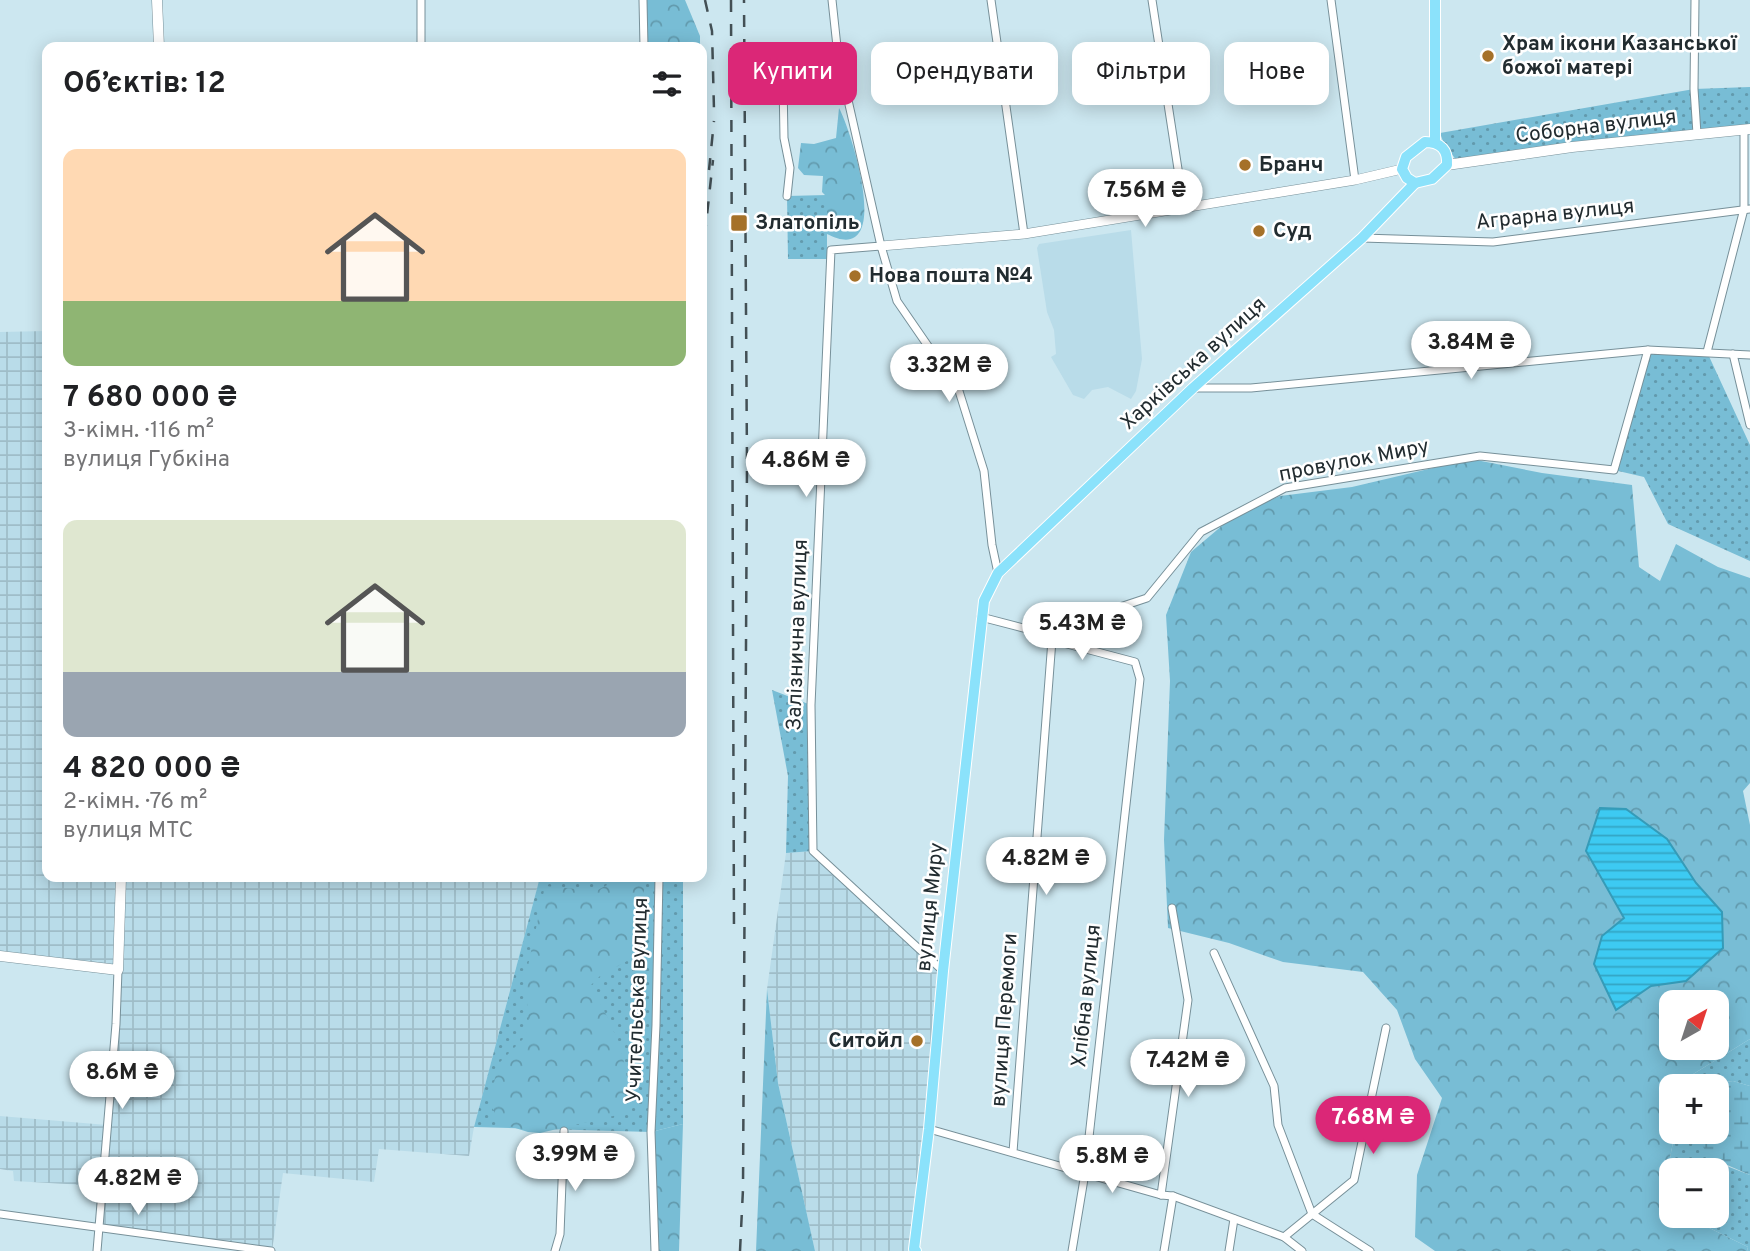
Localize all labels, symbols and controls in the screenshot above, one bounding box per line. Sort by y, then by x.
place label: Храм ікони Казанської божої матері [1502,31,1738,82]
chip: Купити [728,42,857,105]
chip: Орендувати [871,42,1058,105]
chip: Фільтри [1072,42,1210,105]
chip: Нове [1224,42,1329,105]
marker: Храм ікони Казанської божої матері [1480,48,1496,64]
icon: filters [648,65,686,103]
text: Об’єктів: 12 [63,66,226,103]
street label: Соборна вулиця [1514,104,1678,150]
place label: Бранч [1259,152,1323,179]
marker: Бранч [1237,157,1253,173]
pin: 7.56M ₴ [1080,170,1210,229]
text: 7.56M ₴ [1104,177,1186,206]
street label: Аграрна вулиця [1474,193,1636,237]
icon: home [312,194,438,320]
place label: Златопіль [755,210,860,237]
marker: Златопіль [729,213,749,233]
place label: Суд [1273,218,1312,245]
marker: Суд [1251,223,1267,239]
place label: Нова пошта №4 [869,263,1033,290]
marker: Нова пошта №4 [847,268,863,284]
street label: Харківська вулиця [1116,292,1272,436]
pin: 3.84M ₴ [1406,322,1536,381]
text: 3.84M ₴ [1427,329,1515,358]
pin: 3.32M ₴ [884,344,1014,404]
text: 3.32M ₴ [906,352,992,381]
text: 7 680 000 ₴ [63,380,237,417]
text: 3-кімн. · 116 m² [63,417,214,446]
street label: провулок Миру [1277,433,1431,489]
pin: 4.86M ₴ [741,440,871,499]
text: вулиця Губкіна [63,446,230,475]
text: 4.86M ₴ [762,447,850,476]
street label: Залізнична вулиця [781,539,815,731]
icon: home [312,565,438,691]
pin: 5.43M ₴ [1017,602,1147,662]
text: 5.43M ₴ [1038,610,1126,639]
text: 4 820 000 ₴ [63,751,240,788]
text: 2-кімн. · 76 m² [63,788,207,817]
text: вулиця МТС [63,817,193,846]
pin: 4.82M ₴ [981,838,1111,897]
street label: вулиця Миру [911,841,951,973]
text: 4.82M ₴ [1002,845,1090,874]
street label: Учительська вулиця [621,897,655,1103]
street label: Хлібна вулиця [1066,923,1108,1069]
street label: вулиця Перемоги [985,932,1025,1108]
north arrow [1659,990,1729,1060]
map controls [1659,990,1729,1228]
place label: Ситойл [828,1028,903,1055]
marker: Ситойл [909,1033,925,1049]
pin: 7.42M ₴ [1123,1040,1253,1099]
text: 7.42M ₴ [1146,1047,1230,1076]
pin: 8.6M ₴ [65,1052,179,1111]
text: 8.6M ₴ [85,1059,159,1088]
button: + [1659,1074,1729,1144]
pin: 7.68M ₴ [1308,1096,1438,1156]
text: 7.68M ₴ [1332,1104,1415,1133]
pin: 3.99M ₴ [510,1134,640,1193]
pin: 5.8M ₴ [1055,1136,1169,1195]
text: 3.99M ₴ [532,1141,618,1170]
text: 5.8M ₴ [1075,1143,1149,1172]
pin: 4.82M ₴ [73,1158,203,1217]
button: − [1659,1158,1729,1228]
text: 4.82M ₴ [94,1165,182,1194]

